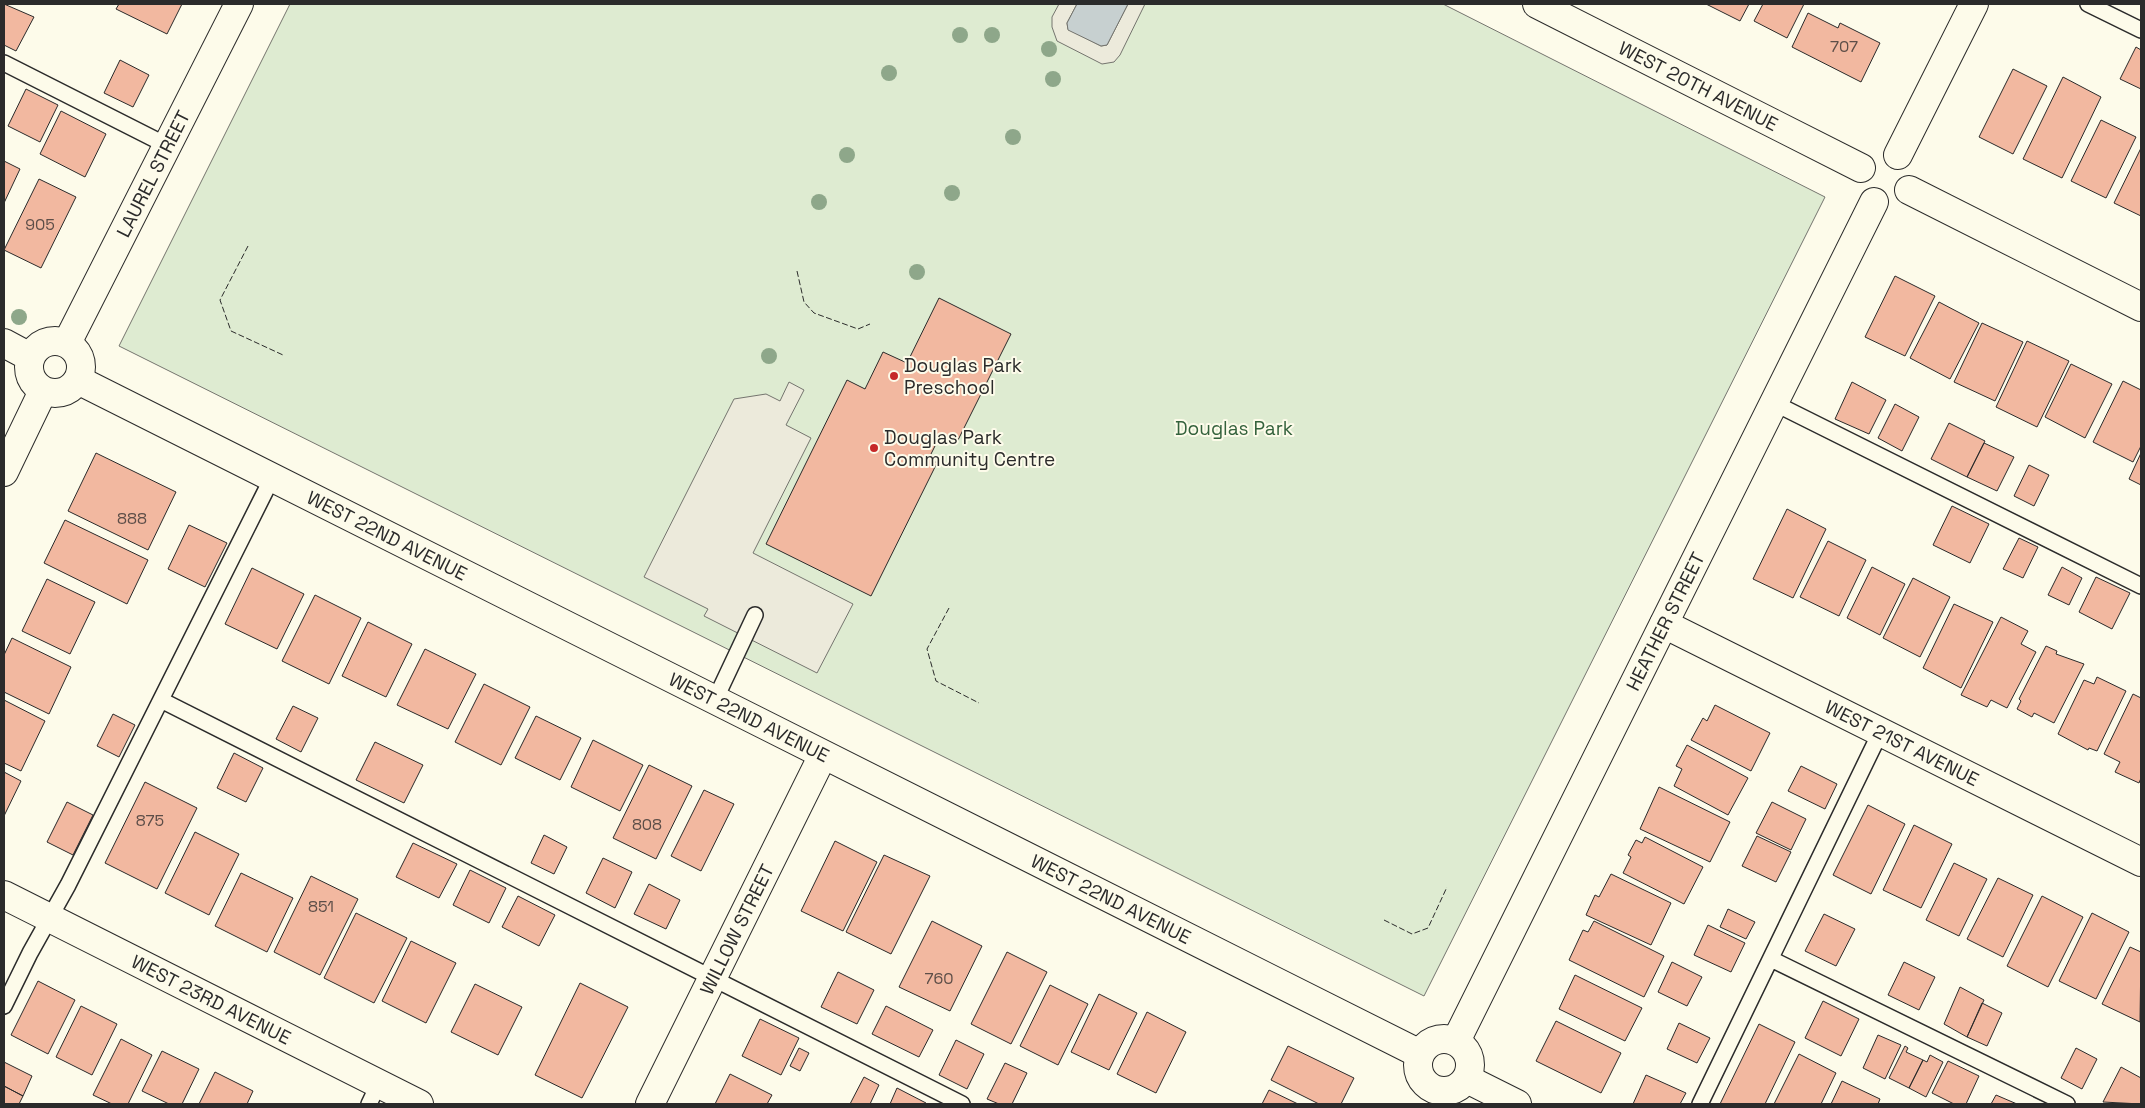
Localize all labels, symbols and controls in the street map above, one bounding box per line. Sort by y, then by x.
street label: WEST 20TH AVENUE [1614,35,1782,137]
house number: 707 [1830,36,1858,57]
street label: LAUREL STREET [111,106,196,241]
house number: 905 [25,214,55,235]
place label: Douglas Park Preschool [904,353,1022,400]
marker: Douglas Park Preschool [888,370,900,382]
park label: Douglas Park [1175,416,1293,441]
place label: Douglas Park Community Centre [884,425,1055,472]
marker: Douglas Park Community Centre [868,442,880,454]
street label: WEST 22ND AVENUE [303,485,471,586]
house number: 888 [117,508,147,529]
street label: HEATHER STREET [1621,548,1711,695]
street label: WEST 22ND AVENUE [665,667,833,768]
street label: WEST 21ST AVENUE [1820,694,1983,792]
house number: 875 [136,810,164,831]
house number: 808 [632,814,662,835]
street label: WEST 22ND AVENUE [1026,849,1195,950]
street label: WILLOW STREET [694,860,780,999]
house number: 851 [308,896,334,917]
street label: WEST 23RD AVENUE [127,949,295,1050]
house number: 760 [925,968,953,989]

